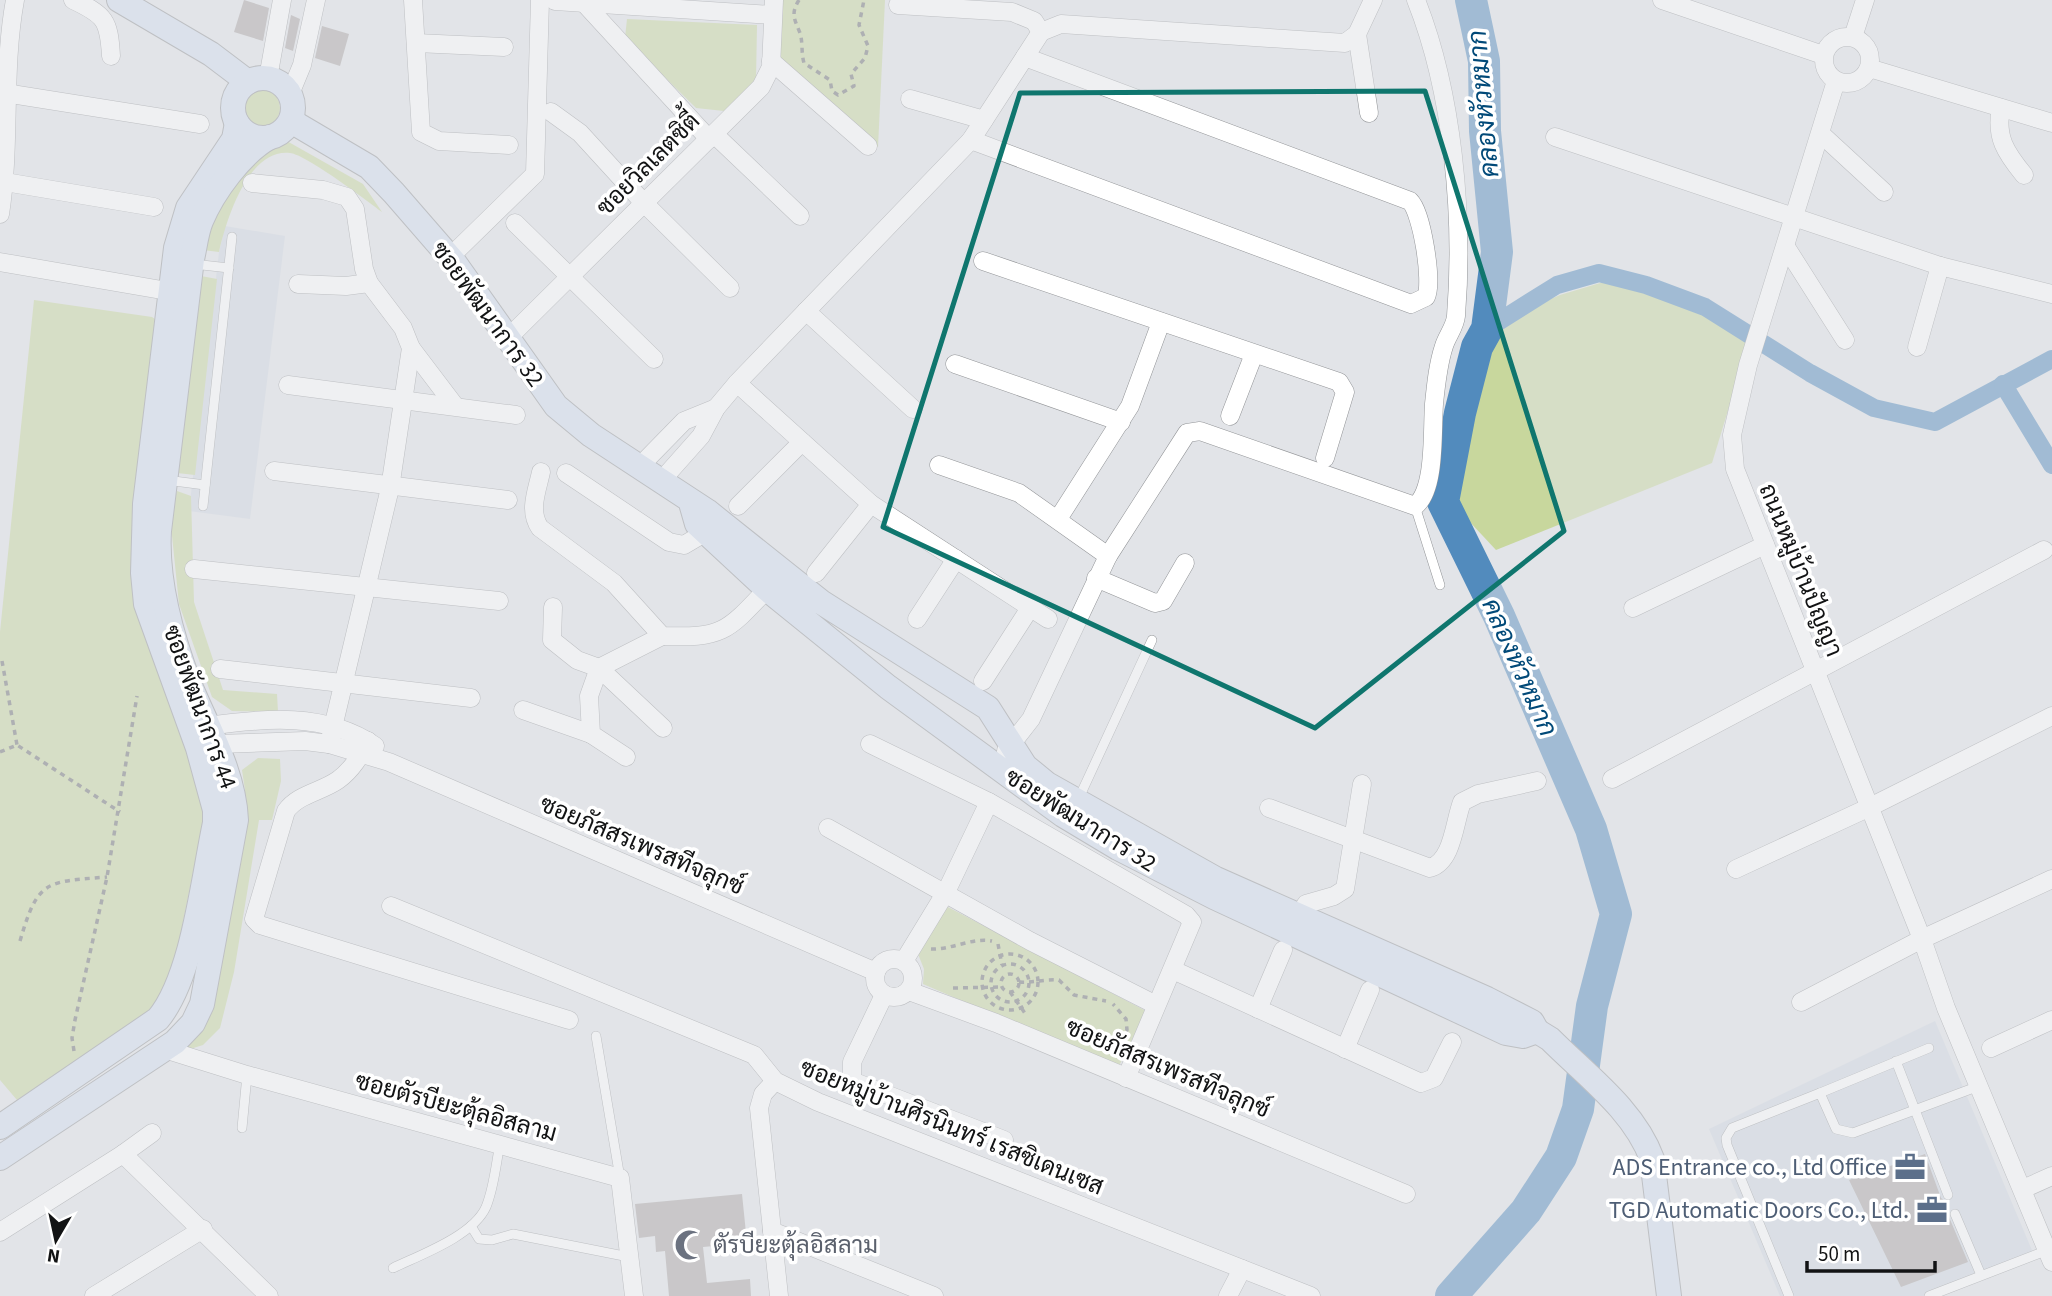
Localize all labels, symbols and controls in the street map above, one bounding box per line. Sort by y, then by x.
water label: คลองหัวหมาก [1459,29,1508,179]
street label: ซอยวิลเลตซิตี้ [585,100,709,224]
street label: ซอยพัฒนาการ 32 [423,234,552,394]
street label: ถนนหมู่บ้านปัญญา [1750,478,1851,662]
water label: คลองหัวหมาก [1473,592,1566,742]
street label: ซอยพัฒนาการ 44 [154,620,245,794]
street label: ซอยพัฒนาการ 32 [998,760,1163,881]
street label: ซอยภัสสรเพรสทีจลุกซ์ [534,787,749,904]
street label: ซอยภัสสรเพรสทีจลุกซ์ [1060,1010,1275,1127]
street label: ซอยหมู่บ้านศิรนินทร์ เรสซิเดนเซส [795,1050,1109,1205]
street label: ซอยตัรบียะตุ้ลอิสลาม [351,1064,561,1151]
place label: ADS Entrance co., Ltd Office [1613,1150,1887,1185]
office icon: ADS Entrance co., Ltd Office [1893,1150,1927,1184]
place label: TGD Automatic Doors Co., Ltd. [1609,1193,1909,1228]
office icon: TGD Automatic Doors Co., Ltd. [1915,1193,1949,1227]
north arrow [21,1205,91,1275]
mosque icon: ตัรบียะตุ้ลอิสลาม [673,1228,707,1262]
place label: ตัรบียะตุ้ลอิสลาม [713,1228,878,1263]
scale bar [1807,1230,1935,1274]
text: 50 m [1818,1239,1860,1269]
text: N [45,1241,62,1270]

